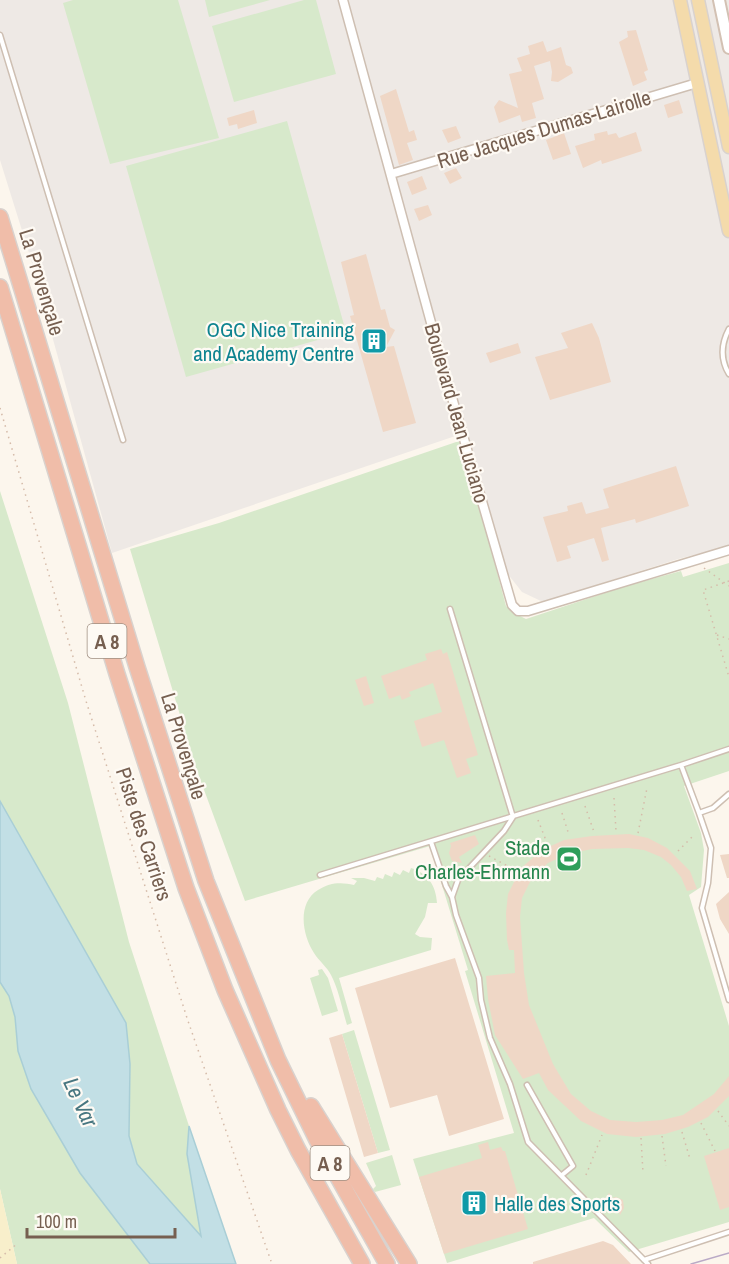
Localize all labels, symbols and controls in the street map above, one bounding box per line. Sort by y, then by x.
street label: Rue Jacques Dumas-Lairolle [434,83,654,175]
street label: La Provençale [12,225,72,339]
place label: OGC Nice Training and Academy Centre [193,315,354,368]
street label: Boulevard Jean Luciano [417,320,497,506]
building icon: OGC Nice Training and Academy Centre [359,326,389,356]
road number: A 8 [88,624,126,658]
street label: La Provençale [154,689,214,803]
street label: Piste des Carriers [109,764,179,904]
place label: Stade Charles-Ehrmann [415,833,550,886]
sports icon: Stade Charles-Ehrmann [554,844,584,874]
water label: Le Var [57,1072,106,1133]
road number: A 8 [310,1146,350,1180]
building icon: Halle des Sports [459,1188,489,1218]
place label: Halle des Sports [494,1189,620,1218]
scale bar [27,1201,176,1239]
text: 100 m [36,1209,77,1234]

